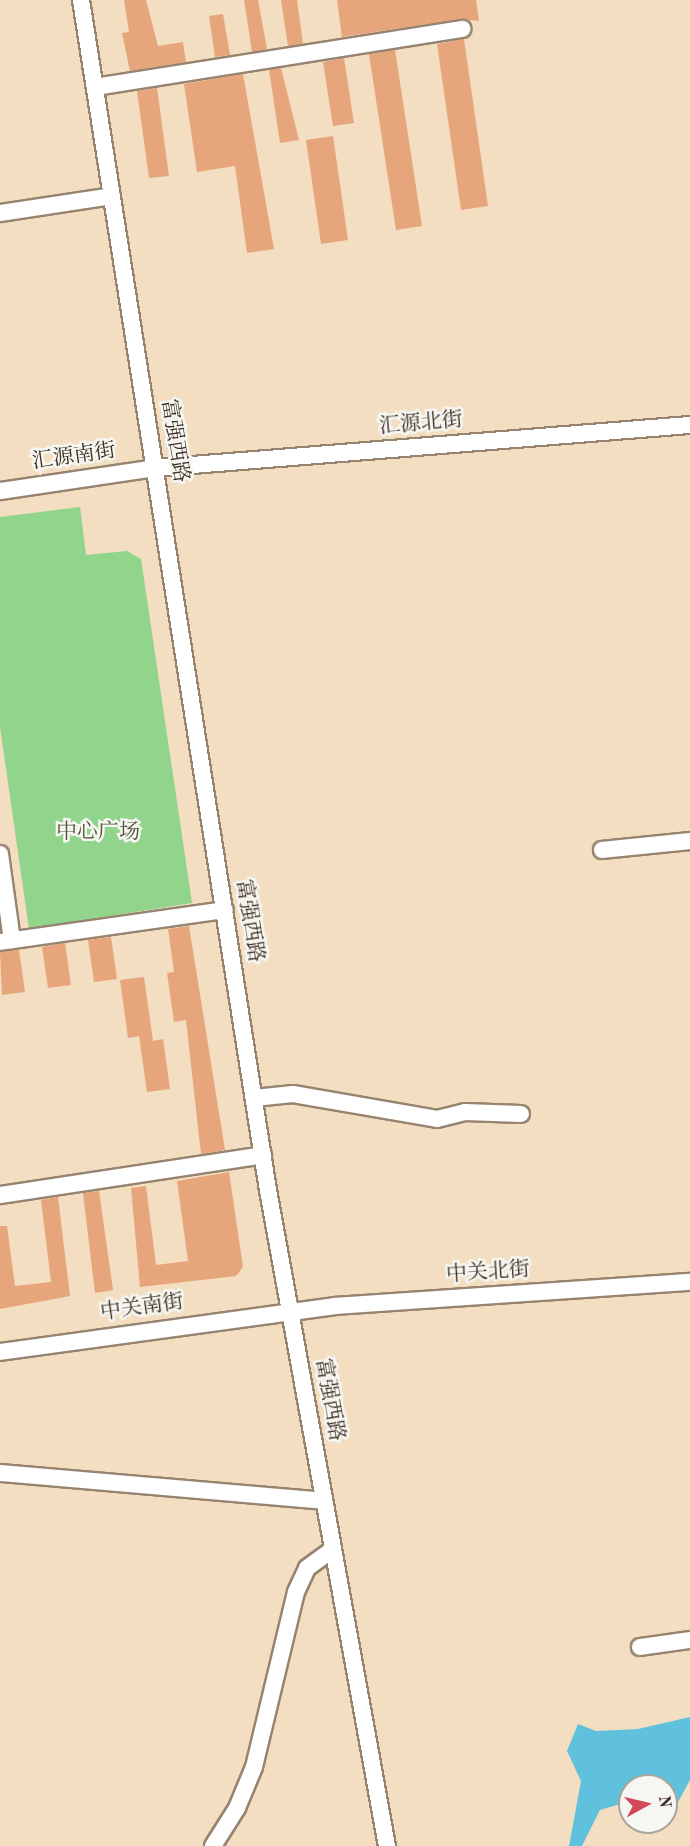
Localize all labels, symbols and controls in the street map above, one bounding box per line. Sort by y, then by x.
street label: 富强西路 [155,398,193,484]
street label: 汇源北街 [378,408,464,440]
street label: 汇源南街 [31,439,117,475]
park label: 中心广场 [56,820,140,846]
street label: 富强西路 [230,878,268,964]
street label: 中关北街 [445,1258,531,1288]
street label: 中关南街 [99,1290,185,1326]
street label: 富强西路 [309,1356,349,1444]
north arrow [618,1774,678,1834]
text: N [655,1795,673,1809]

